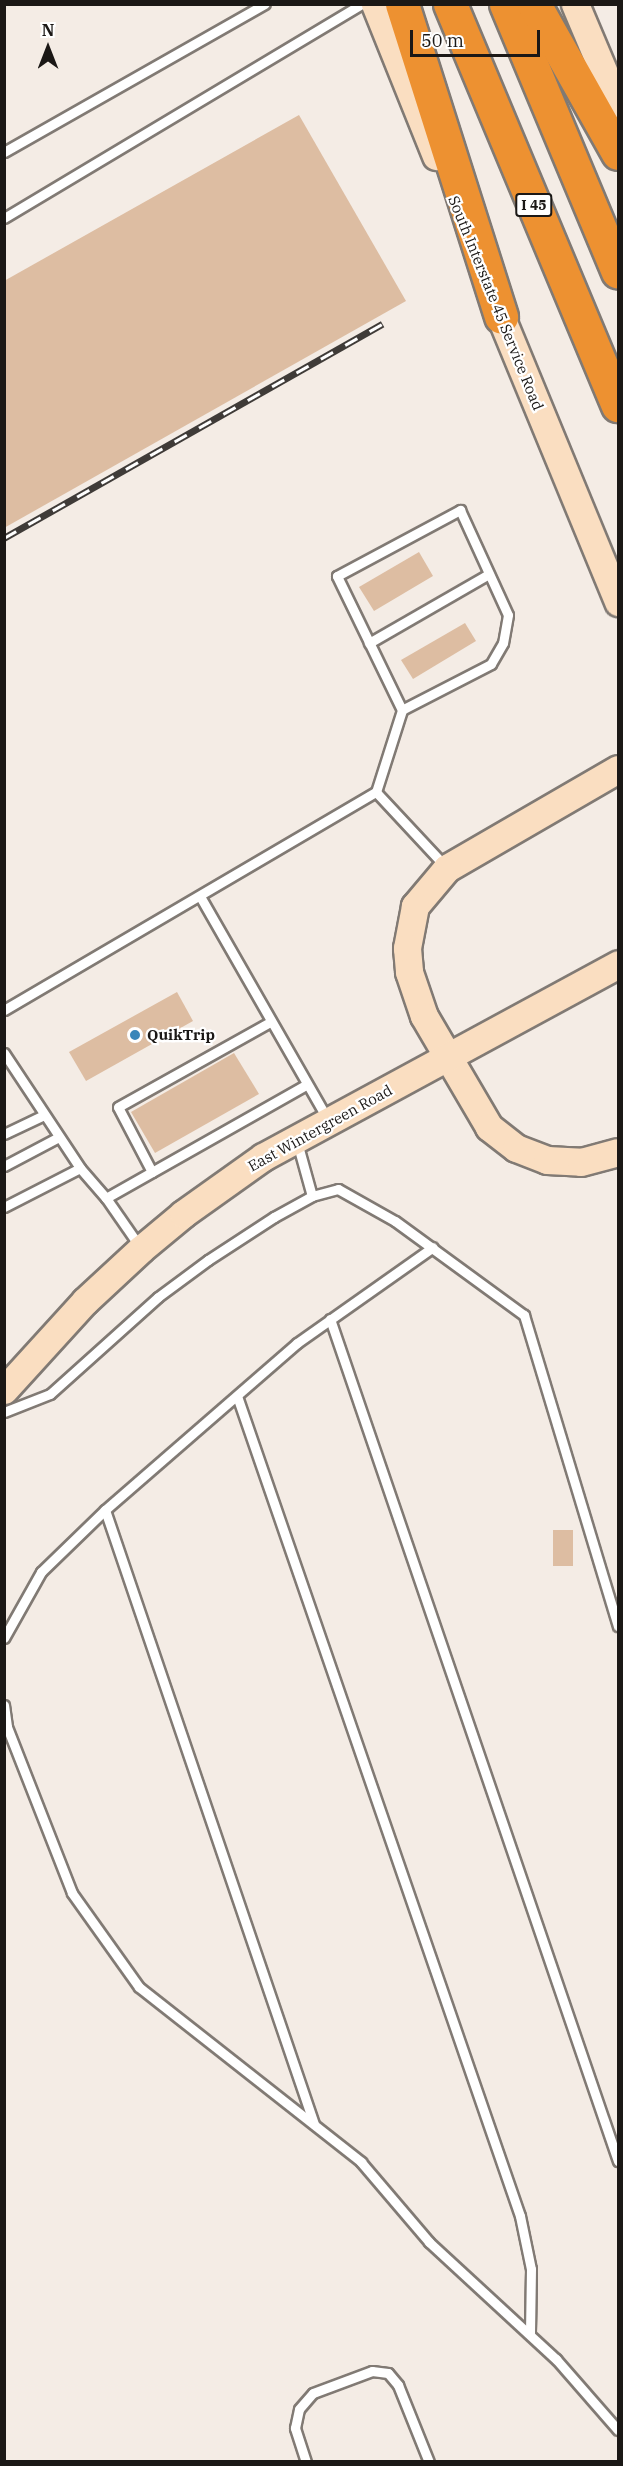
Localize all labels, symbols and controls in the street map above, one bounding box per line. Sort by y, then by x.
north arrow [18,18,78,78]
scale bar [413,18,544,56]
text: N [42,20,54,40]
text: 50 m [421,29,464,52]
street label: South Interstate 45 Service Road [445,193,547,413]
road number: I 45 [514,194,554,216]
place label: QuikTrip [147,1026,215,1044]
marker: QuikTrip [128,1028,142,1042]
street label: East Wintergreen Road [245,1081,395,1175]

